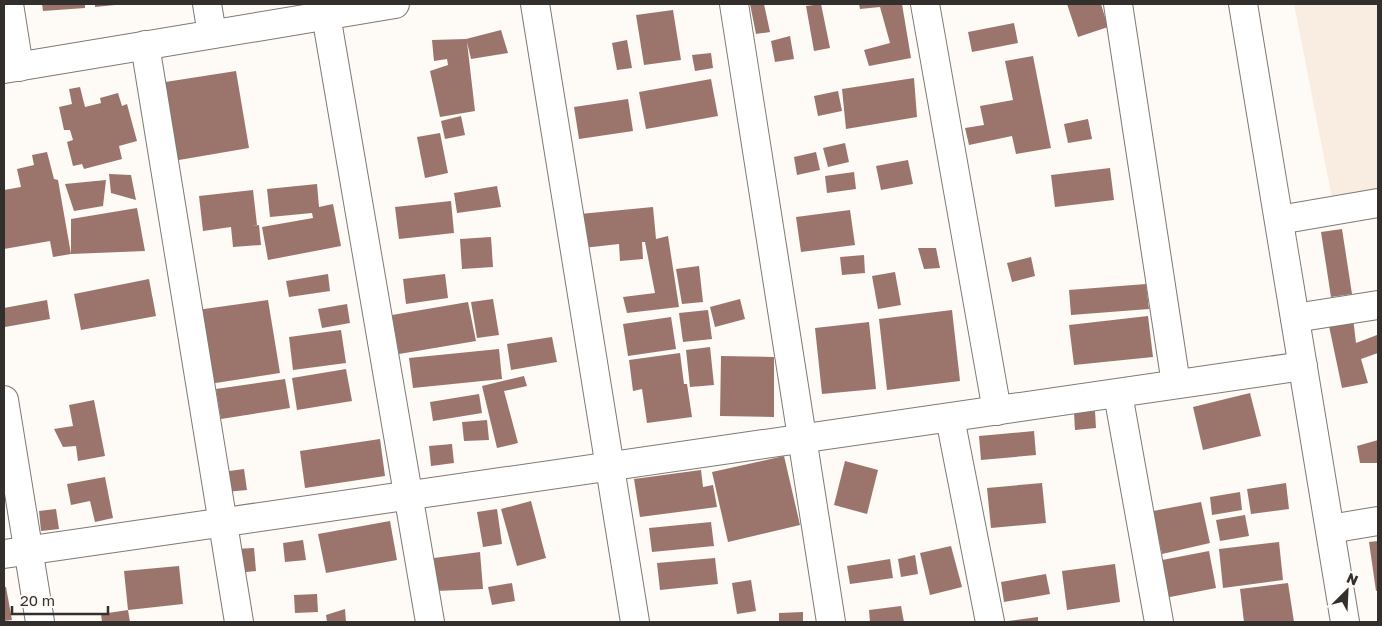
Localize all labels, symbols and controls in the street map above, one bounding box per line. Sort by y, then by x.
north arrow [1322,566,1372,616]
text: N [1344,569,1361,589]
scale bar [12,584,109,616]
text: 20 m [20,591,55,609]

